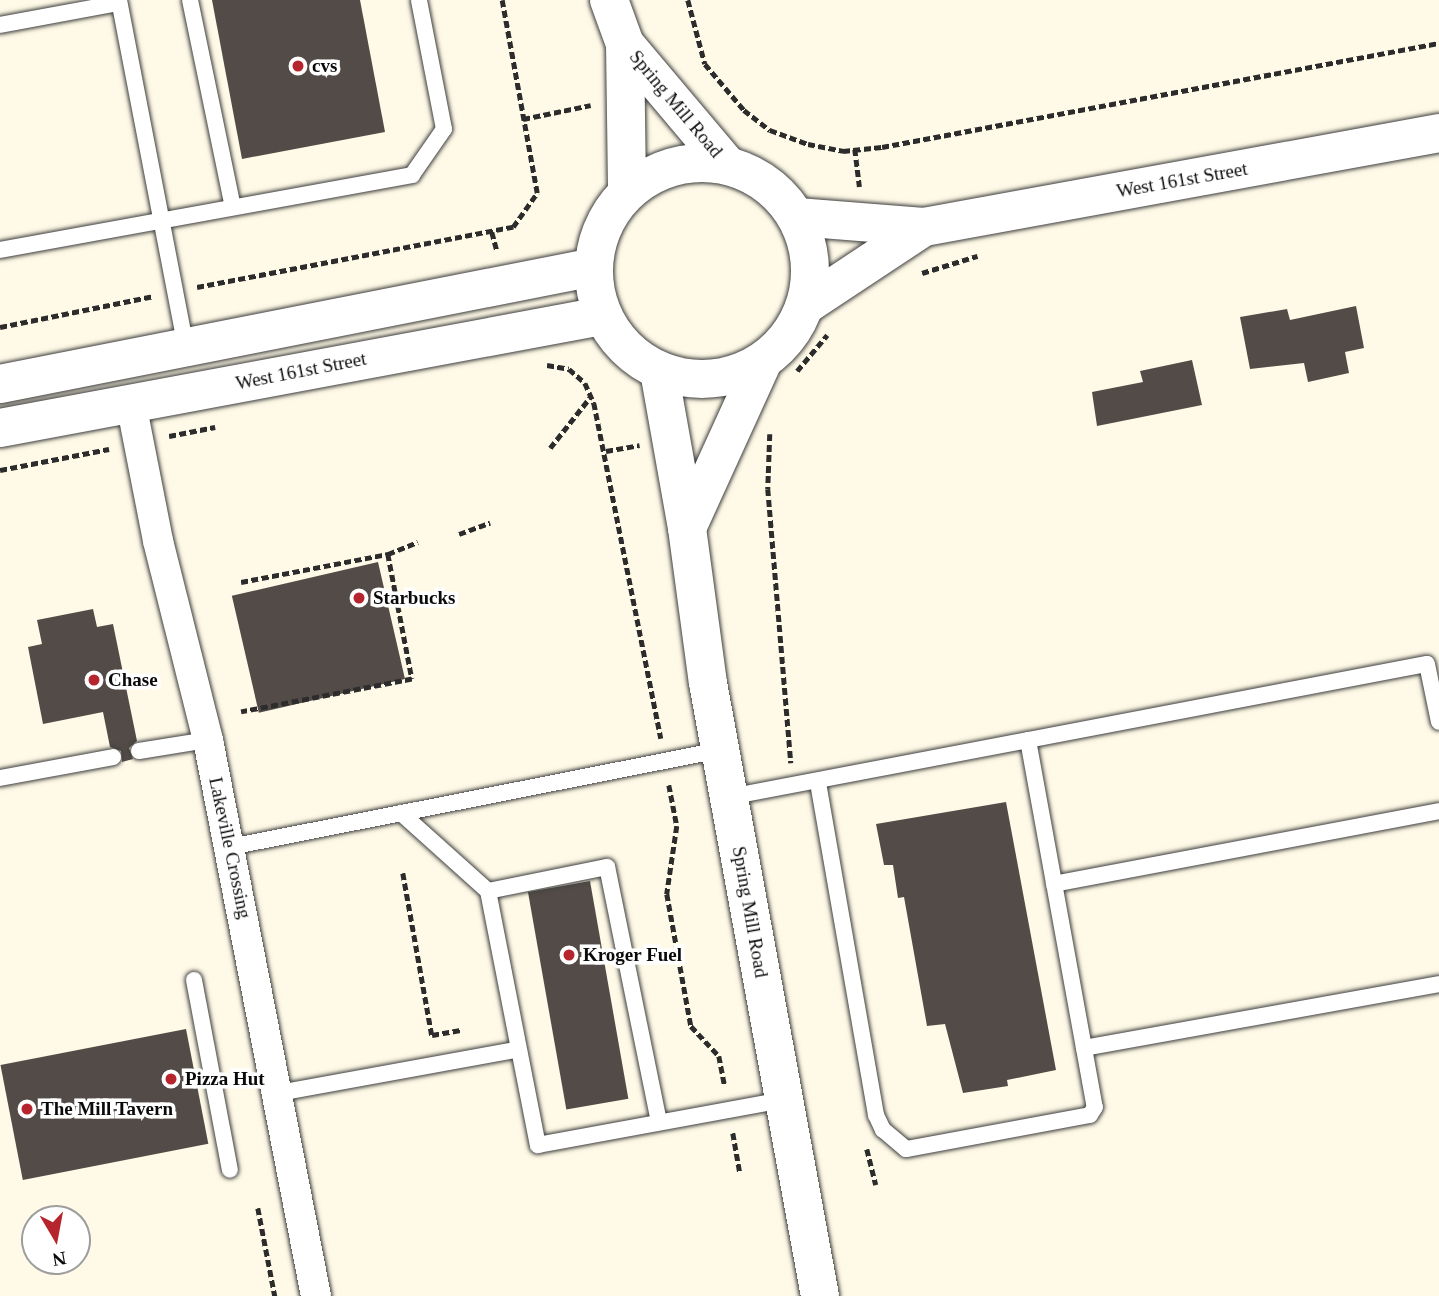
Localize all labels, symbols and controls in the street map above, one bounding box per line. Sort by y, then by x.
street label: Spring Mill Road [625,46,727,162]
place label: cvs [312,55,337,77]
marker: cvs [290,58,306,74]
street label: West 161st Street [1115,157,1249,203]
street label: West 161st Street [234,347,368,395]
place label: Starbucks [373,587,455,609]
marker: Starbucks [351,590,367,606]
place label: Chase [108,669,158,691]
marker: Chase [86,672,102,688]
street label: Lakeville Crossing [204,775,256,921]
street label: Spring Mill Road [727,845,773,979]
place label: Kroger Fuel [583,944,682,966]
marker: Kroger Fuel [561,947,577,963]
place label: Pizza Hut [185,1068,265,1090]
marker: Pizza Hut [163,1071,179,1087]
place label: The Mill Tavern [41,1098,173,1120]
marker: The Mill Tavern [19,1101,35,1117]
north arrow [21,1205,91,1275]
text: N [51,1248,68,1271]

